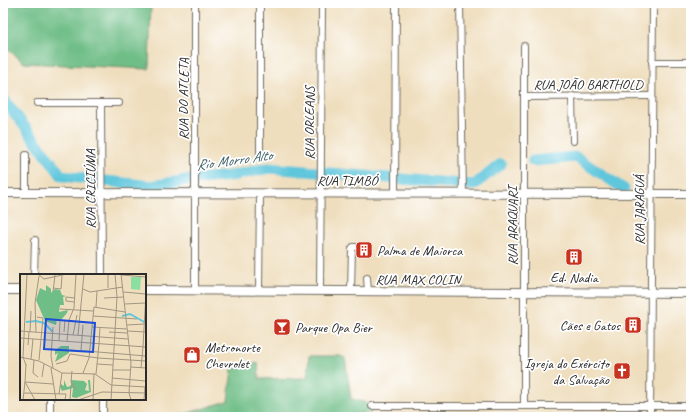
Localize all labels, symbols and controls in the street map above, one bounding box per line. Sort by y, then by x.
street label: RUA DO ATLETA [175,57,192,140]
street label: RUA JOÃO BARTHOLD [533,76,644,93]
street label: RUA ORLEANS [301,84,318,160]
water label: Rio Morro Alto [195,145,276,175]
street label: RUA CRICIÚMA [82,148,99,229]
street label: RUA TIMBÓ [317,172,379,189]
street label: RUA JARAGUÁ [631,173,648,245]
street label: RUA ARAQUARI [504,183,521,265]
building icon: Palma de Maiorca [354,240,374,260]
place label: Palma de Maiorca [377,242,463,259]
building icon: Ed. Nadia [564,247,584,267]
place label: Ed. Nadia [550,269,599,286]
street label: RUA MAX COLIN [376,271,463,288]
inset map [20,274,146,400]
building icon: Cães e Gatos [623,315,643,335]
bar icon: Parque Opa Bier [272,317,292,337]
place label: Cães e Gatos [560,317,621,334]
place label: Parque Opa Bier [295,319,374,336]
place label: Metronorte Chevrolet [205,339,261,372]
shop icon: Metronorte Chevrolet [182,345,202,365]
place label: Igreja do Exército da Salvação [524,355,611,388]
church icon: Igreja do Exército da Salvação [612,361,632,381]

